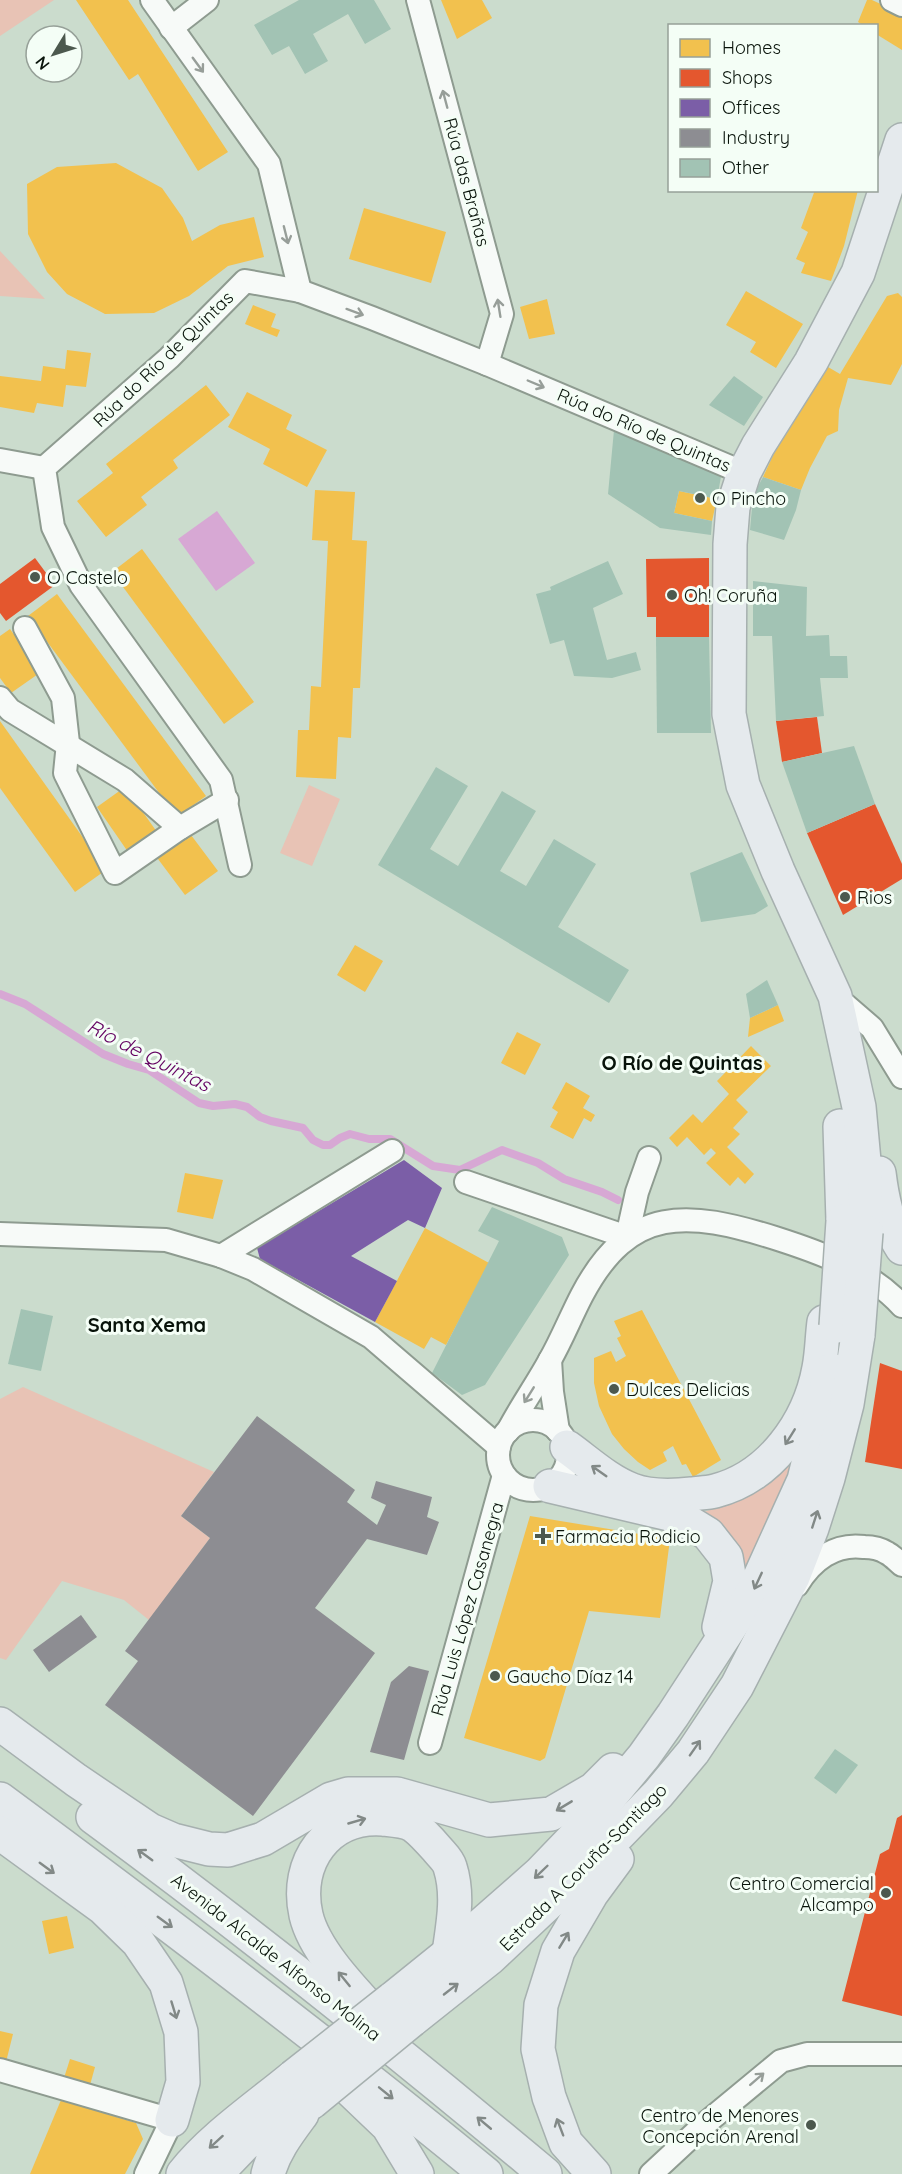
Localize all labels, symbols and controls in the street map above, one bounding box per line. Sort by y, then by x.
north arrow [24,24,84,84]
legend [668,24,878,192]
text: Homes [722,36,781,59]
text: N [31,52,54,74]
one-way arrow [192,56,204,72]
text: Shops [722,66,773,89]
one-way arrow [439,90,450,109]
text: Offices [722,96,781,119]
street label: Rúa das Brañas [439,115,495,249]
text: Industry [722,126,790,149]
text: Other [722,156,769,179]
one-way arrow [281,225,293,244]
street label: Rúa do Río de Quintas [88,286,238,432]
one-way arrow [494,299,505,318]
one-way arrow [345,307,363,318]
one-way arrow [526,379,544,391]
street label: Rúa do Río de Quintas [554,383,734,477]
place label: O Pincho [712,487,786,510]
marker: O Pincho [693,491,707,505]
place label: O Castelo [47,566,128,589]
marker: O Castelo [28,570,42,584]
place label: Oh! Coruña [684,584,777,607]
marker: Oh! Coruña [665,588,679,602]
place label: Rios [857,886,892,909]
marker: Rios [838,890,852,904]
water label: Río de Quintas [83,1013,216,1098]
district label: O Río de Quintas [601,1050,763,1075]
district label: Santa Xema [88,1312,206,1337]
place label: Dulces Delicias [626,1378,750,1401]
marker: Dulces Delicias [607,1382,621,1396]
one-way arrow [522,1386,534,1403]
one-way arrow [783,1428,795,1445]
one-way arrow [592,1465,608,1477]
street label: Rúa Luis López Casanegra [425,1499,509,1719]
one-way arrow [810,1510,821,1529]
place label: Farmacia Rodicio [555,1525,701,1548]
marker: Farmacia Rodicio [536,1529,550,1543]
one-way arrow [751,1572,762,1590]
place label: Gaucho Díaz 14 [507,1665,633,1688]
marker: Gaucho Díaz 14 [488,1669,502,1683]
one-way arrow [689,1741,701,1757]
street label: Estrada A Coruña-Santiago [494,1778,672,1956]
one-way arrow [556,1801,573,1813]
one-way arrow [347,1815,366,1826]
one-way arrow [138,1849,154,1862]
one-way arrow [39,1861,55,1874]
one-way arrow [533,1864,548,1879]
street label: Avenida Alcalde Alfonso Molina [167,1868,385,2046]
place label: Centro Comercial Alcampo [729,1872,874,1916]
marker: Centro Comercial Alcampo [879,1886,893,1900]
one-way arrow [157,1915,173,1928]
one-way arrow [559,1932,571,1949]
one-way arrow [338,1972,351,1988]
one-way arrow [443,1983,459,1996]
one-way arrow [169,2000,180,2019]
one-way arrow [749,2072,764,2086]
one-way arrow [378,2086,394,2099]
place label: Centro de Menores Concepción Arenal [641,2104,799,2148]
one-way arrow [477,2117,493,2130]
one-way arrow [554,2118,565,2137]
marker: Centro de Menores Concepción Arenal [804,2118,818,2132]
one-way arrow [209,2135,224,2149]

